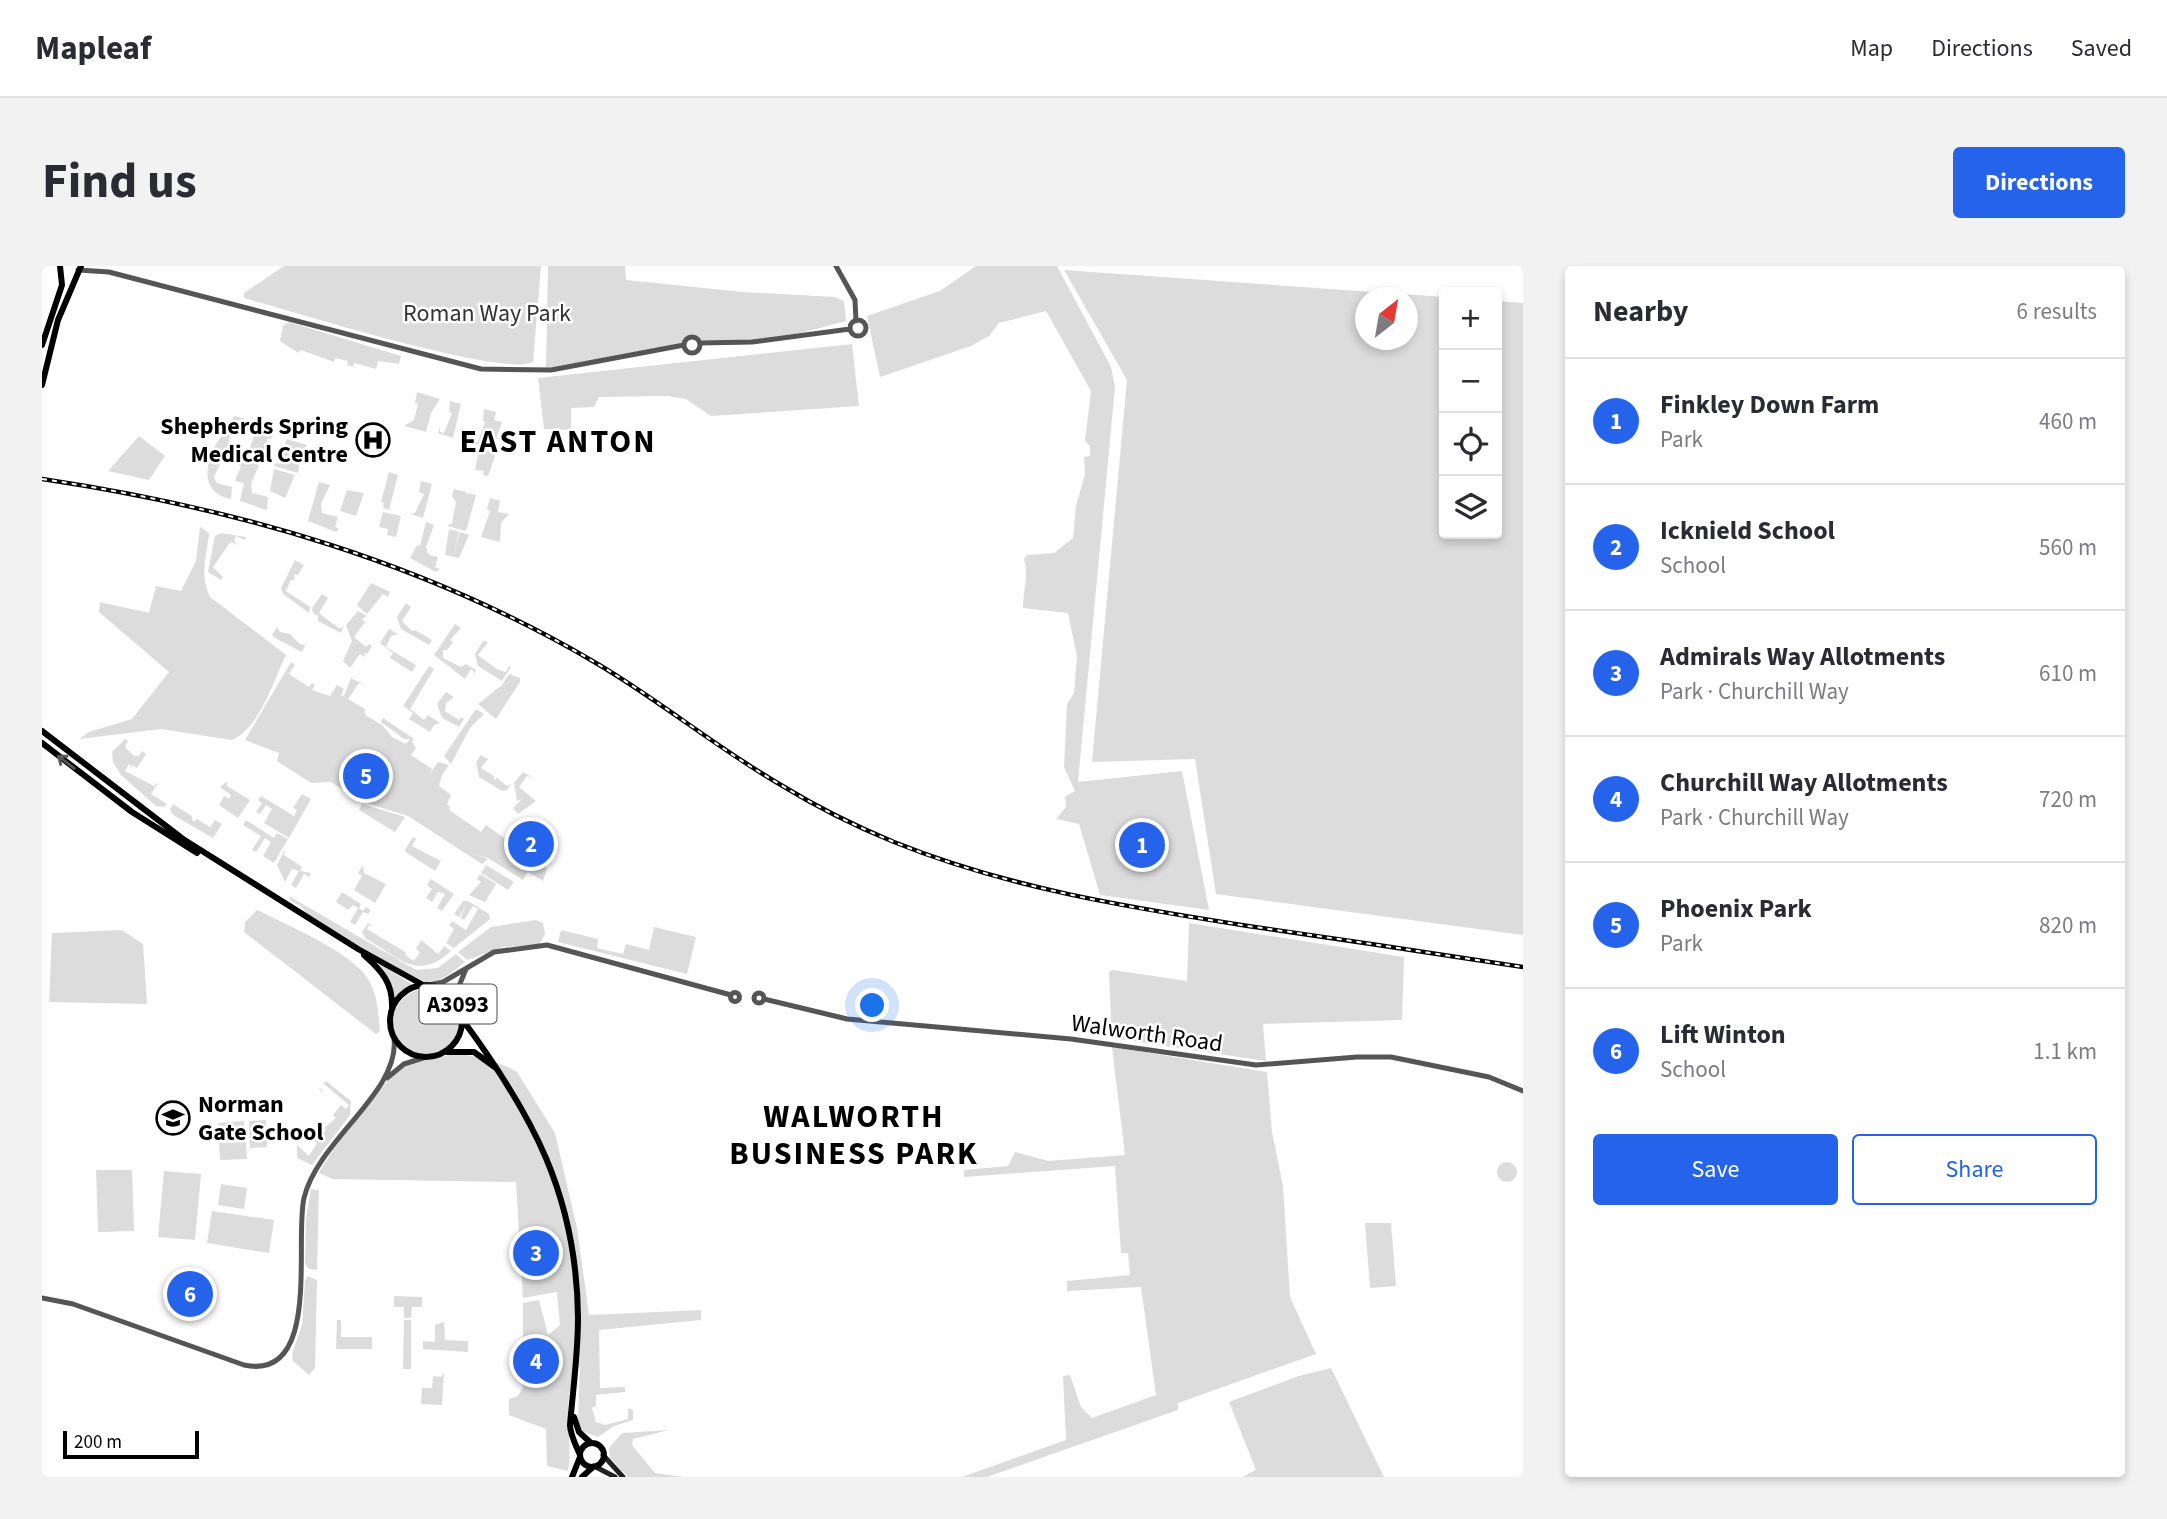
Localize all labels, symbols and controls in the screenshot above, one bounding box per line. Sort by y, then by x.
text: Mapleaf [35,25,151,72]
text: Map [1850,31,1893,66]
text: Directions [1931,31,2033,66]
text: Saved [2071,31,2132,66]
text: Find us [42,147,197,217]
button: Directions [1953,147,2125,218]
north arrow [1355,287,1418,350]
map controls [1439,287,1502,539]
button: + [1439,287,1502,350]
text: Nearby [1593,290,1688,333]
text: 6 results [2017,295,2097,328]
park label: Roman Way Park [403,296,571,331]
button: − [1439,350,1502,413]
text: Finkley Down Farm [1660,386,1879,423]
text: 1 [1610,405,1622,438]
text: 460 m [2039,405,2097,438]
place label: Shepherds Spring Medical Centre [160,409,348,472]
button: locate [1439,413,1502,476]
district label: EAST ANTON [460,419,656,465]
hospital icon: Shepherds Spring Medical Centre [354,421,392,459]
text: Park [1660,423,1703,456]
button: layers [1439,476,1502,539]
text: Icknield School [1660,512,1835,549]
text: 2 [1610,531,1622,564]
text: 560 m [2039,531,2097,564]
text: School [1660,549,1726,582]
text: Admirals Way Allotments [1660,638,1945,675]
text: 3 [1610,657,1622,690]
text: 610 m [2039,657,2097,690]
text: Park · Churchill Way [1660,675,1849,708]
pin: 5 [343,750,389,802]
one-way arrow [57,754,75,769]
text: Churchill Way Allotments [1660,764,1948,801]
text: 4 [1610,783,1622,816]
text: 720 m [2039,783,2097,816]
text: Park · Churchill Way [1660,801,1849,834]
pin: 2 [508,818,554,870]
pin: 1 [1119,819,1165,871]
text: Phoenix Park [1660,890,1812,927]
text: 5 [1610,909,1622,942]
text: 820 m [2039,909,2097,942]
text: Park [1660,927,1703,960]
road number: A3093 [420,984,496,1024]
your location [855,988,889,1022]
street label: Walworth Road [1069,1006,1225,1061]
text: Lift Winton [1660,1016,1786,1053]
text: 6 [1610,1035,1622,1068]
text: 1.1 km [2033,1035,2097,1068]
text: School [1660,1053,1726,1086]
place label: Norman Gate School [198,1087,323,1150]
district label: WALWORTH BUSINESS PARK [729,1094,979,1177]
school or university icon: Norman Gate School [154,1099,192,1137]
button: Save [1593,1134,1838,1205]
button: Share [1852,1134,2097,1205]
pin: 3 [513,1227,559,1279]
pin: 6 [167,1268,213,1320]
pin: 4 [513,1335,559,1387]
scale bar [63,1428,200,1460]
text: 200 m [74,1429,122,1456]

